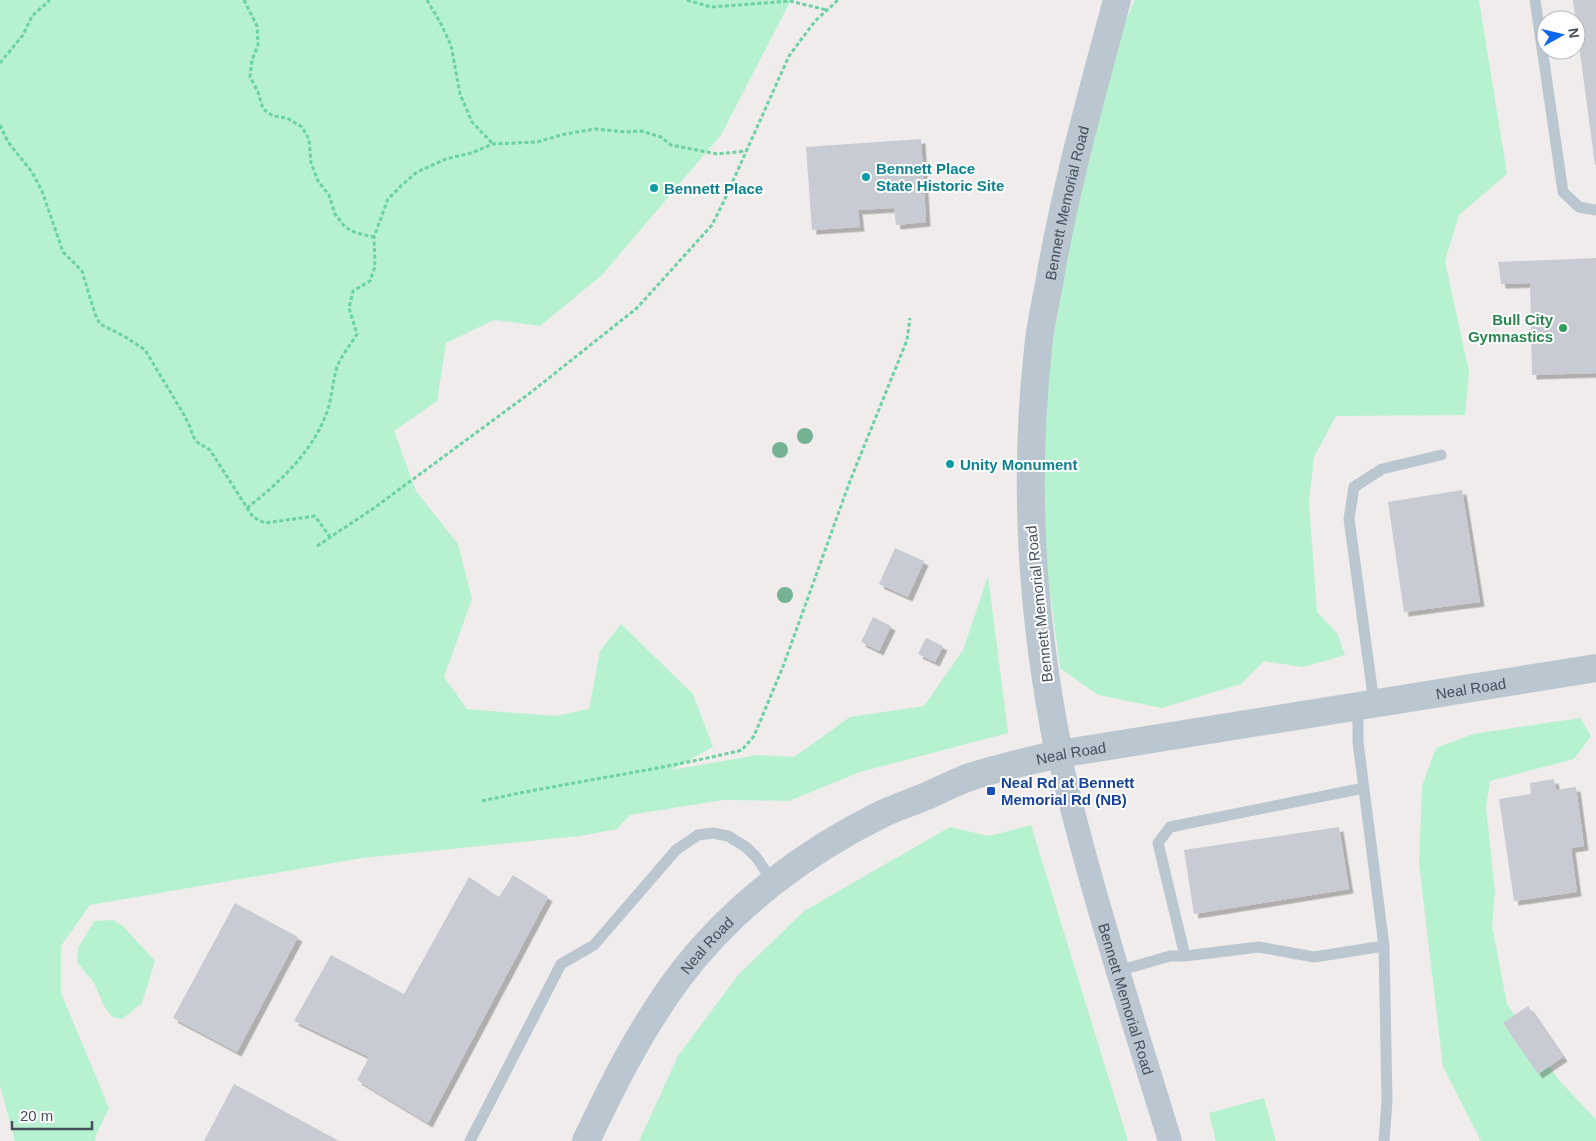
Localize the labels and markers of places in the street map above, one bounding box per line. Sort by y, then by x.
place label: Bennett Place State Historic Site [876,160,1004,194]
marker: Bennett Place State Historic Site [860,171,872,183]
place label: Bennett Place [664,180,763,197]
marker: Bennett Place [648,182,660,194]
place label: Bull City Gymnastics [1468,311,1554,345]
marker: Bull City Gymnastics [1557,322,1569,334]
place label: Unity Monument [960,456,1078,473]
marker: Unity Monument [944,458,956,470]
place label: Neal Rd at Bennett Memorial Rd (NB) [1001,774,1134,808]
marker: Neal Rd at Bennett Memorial Rd (NB) [985,785,997,797]

